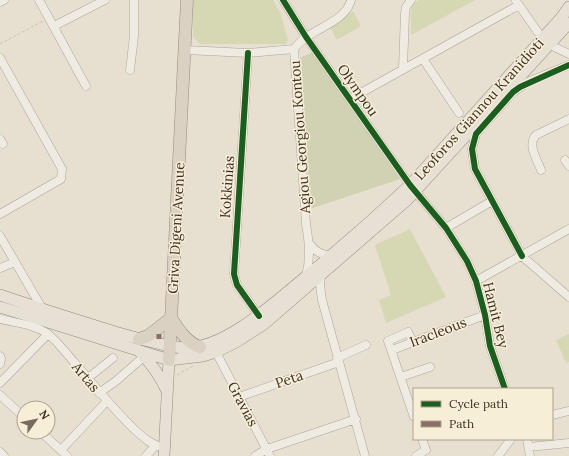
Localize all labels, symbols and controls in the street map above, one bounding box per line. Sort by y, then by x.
street label: Leoforos Giannou Kranidioti [410,34,548,184]
street label: Agiou Georgiou Kontou [286,60,314,215]
street label: Olympou [334,60,382,120]
street label: Kokkinias [216,155,238,219]
street label: Griva Digeni Avenue [164,161,188,294]
street label: Hamit Bey [479,280,513,350]
street label: Iracleous [407,313,469,351]
street label: Artas [68,357,104,396]
street label: Peta [273,366,305,392]
street label: Gravias [224,378,262,430]
legend [413,388,553,440]
text: Cycle path [449,396,508,411]
north arrow [16,400,56,440]
text: N [36,407,53,422]
text: Path [449,416,474,431]

